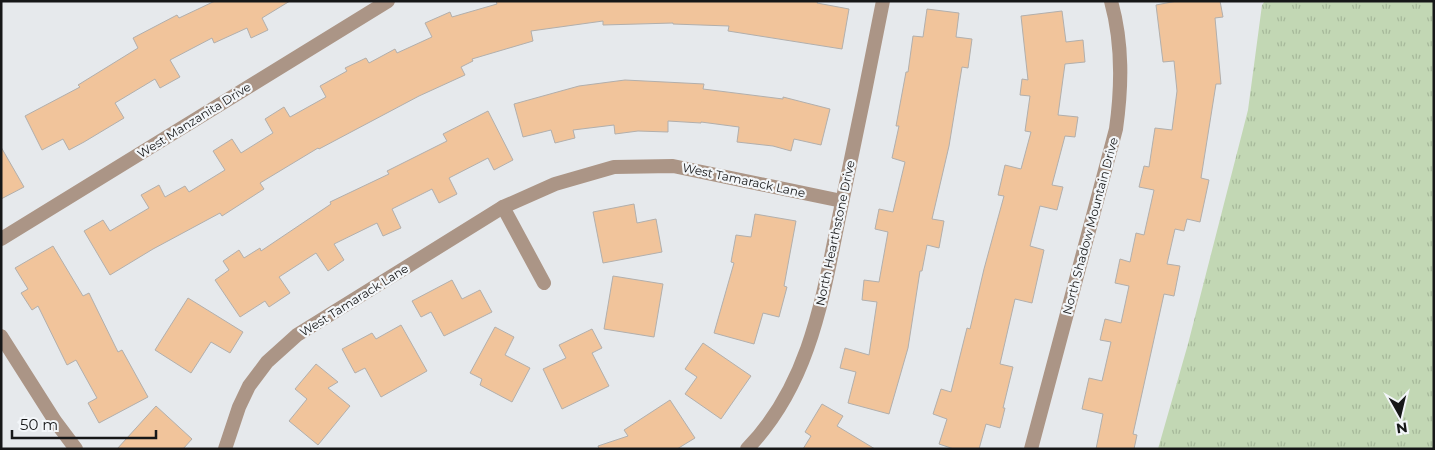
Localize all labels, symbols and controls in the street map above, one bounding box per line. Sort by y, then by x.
street label: West Manzanita Drive [134,79,254,161]
street label: North Shadow Mountain Drive [1059,136,1121,316]
street label: North Hearthstone Drive [812,159,858,307]
street label: West Tamarack Lane [681,160,807,200]
street label: West Tamarack Lane [297,260,411,340]
north arrow [1375,390,1425,440]
scale bar [12,408,156,440]
text: 50 m [20,415,58,434]
text: N [1395,418,1409,438]

